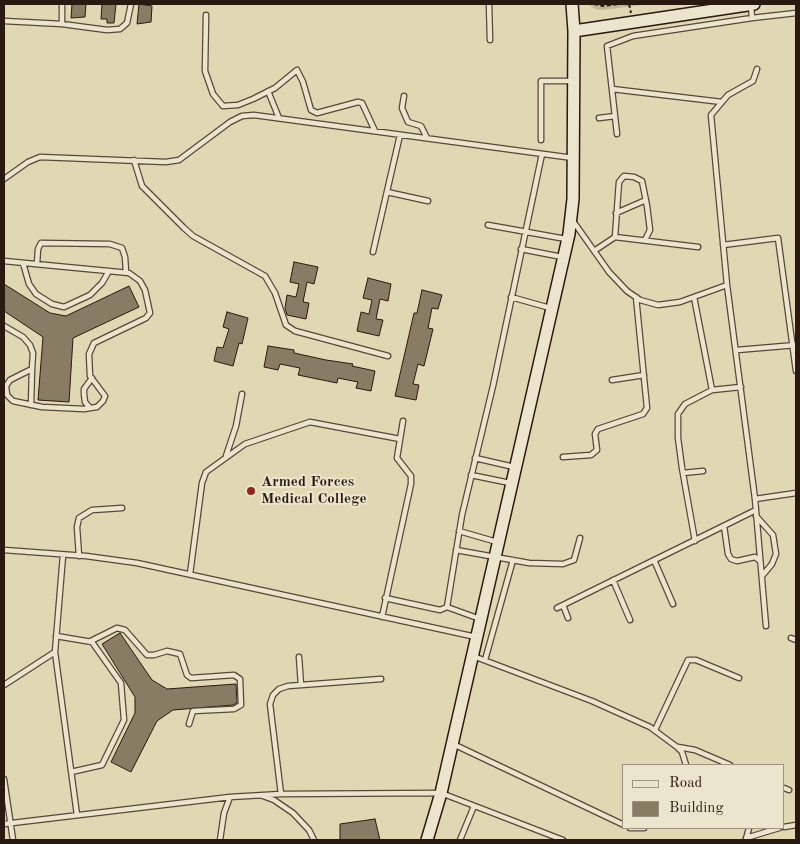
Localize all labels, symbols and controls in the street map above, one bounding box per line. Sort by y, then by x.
place label: Armed Forces Medical College [261,473,367,508]
marker: Armed Forces Medical College [245,485,257,497]
legend [622,764,785,829]
text: Road [669,776,702,791]
text: Building [669,801,724,816]

